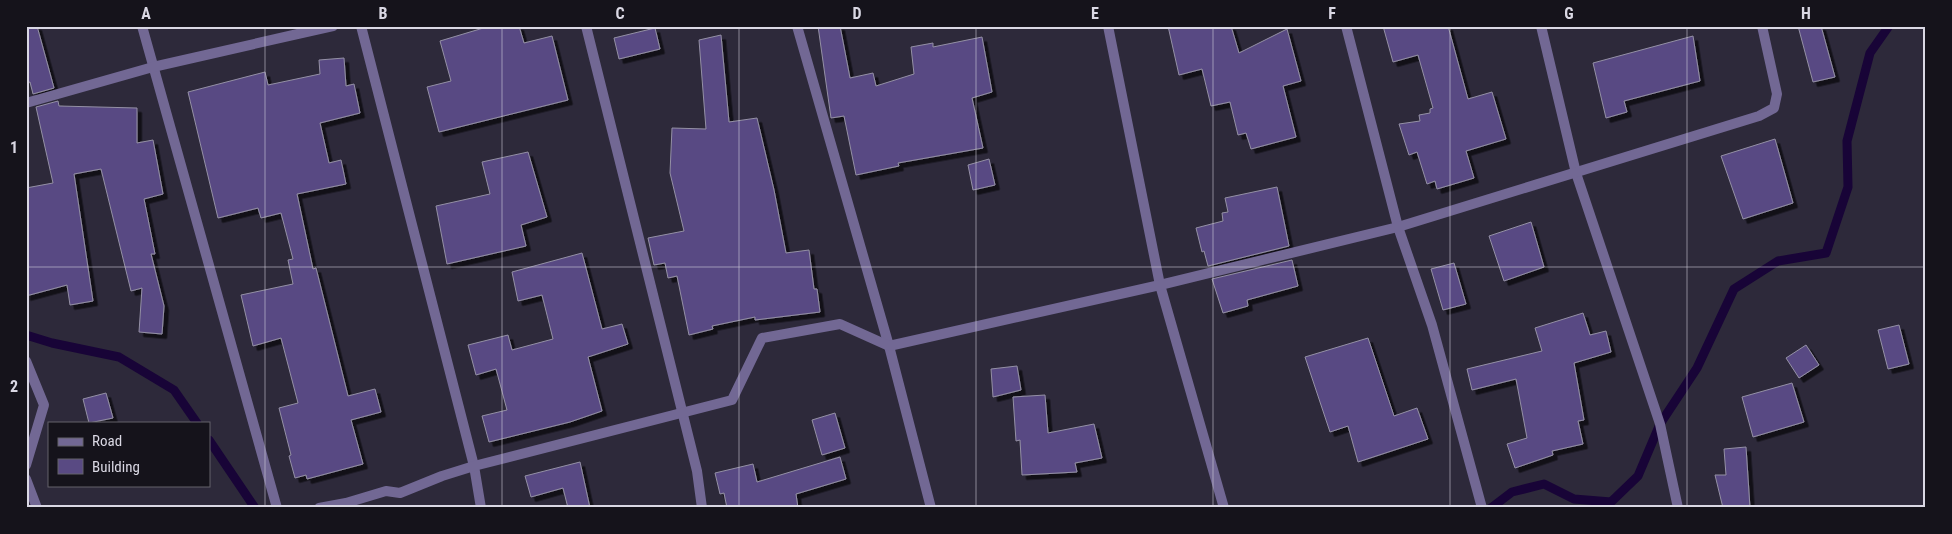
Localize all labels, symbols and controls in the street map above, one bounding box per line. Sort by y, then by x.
text: A [141,4,151,23]
text: B [379,4,388,23]
text: C [615,4,625,23]
text: D [852,4,862,23]
text: E [1091,4,1099,23]
text: F [1328,4,1336,23]
text: G [1564,4,1574,23]
text: H [1801,4,1811,23]
text: 1 [10,138,18,157]
text: 2 [10,377,18,396]
legend [48,422,210,486]
text: Road [92,432,122,450]
text: Building [92,458,140,476]

